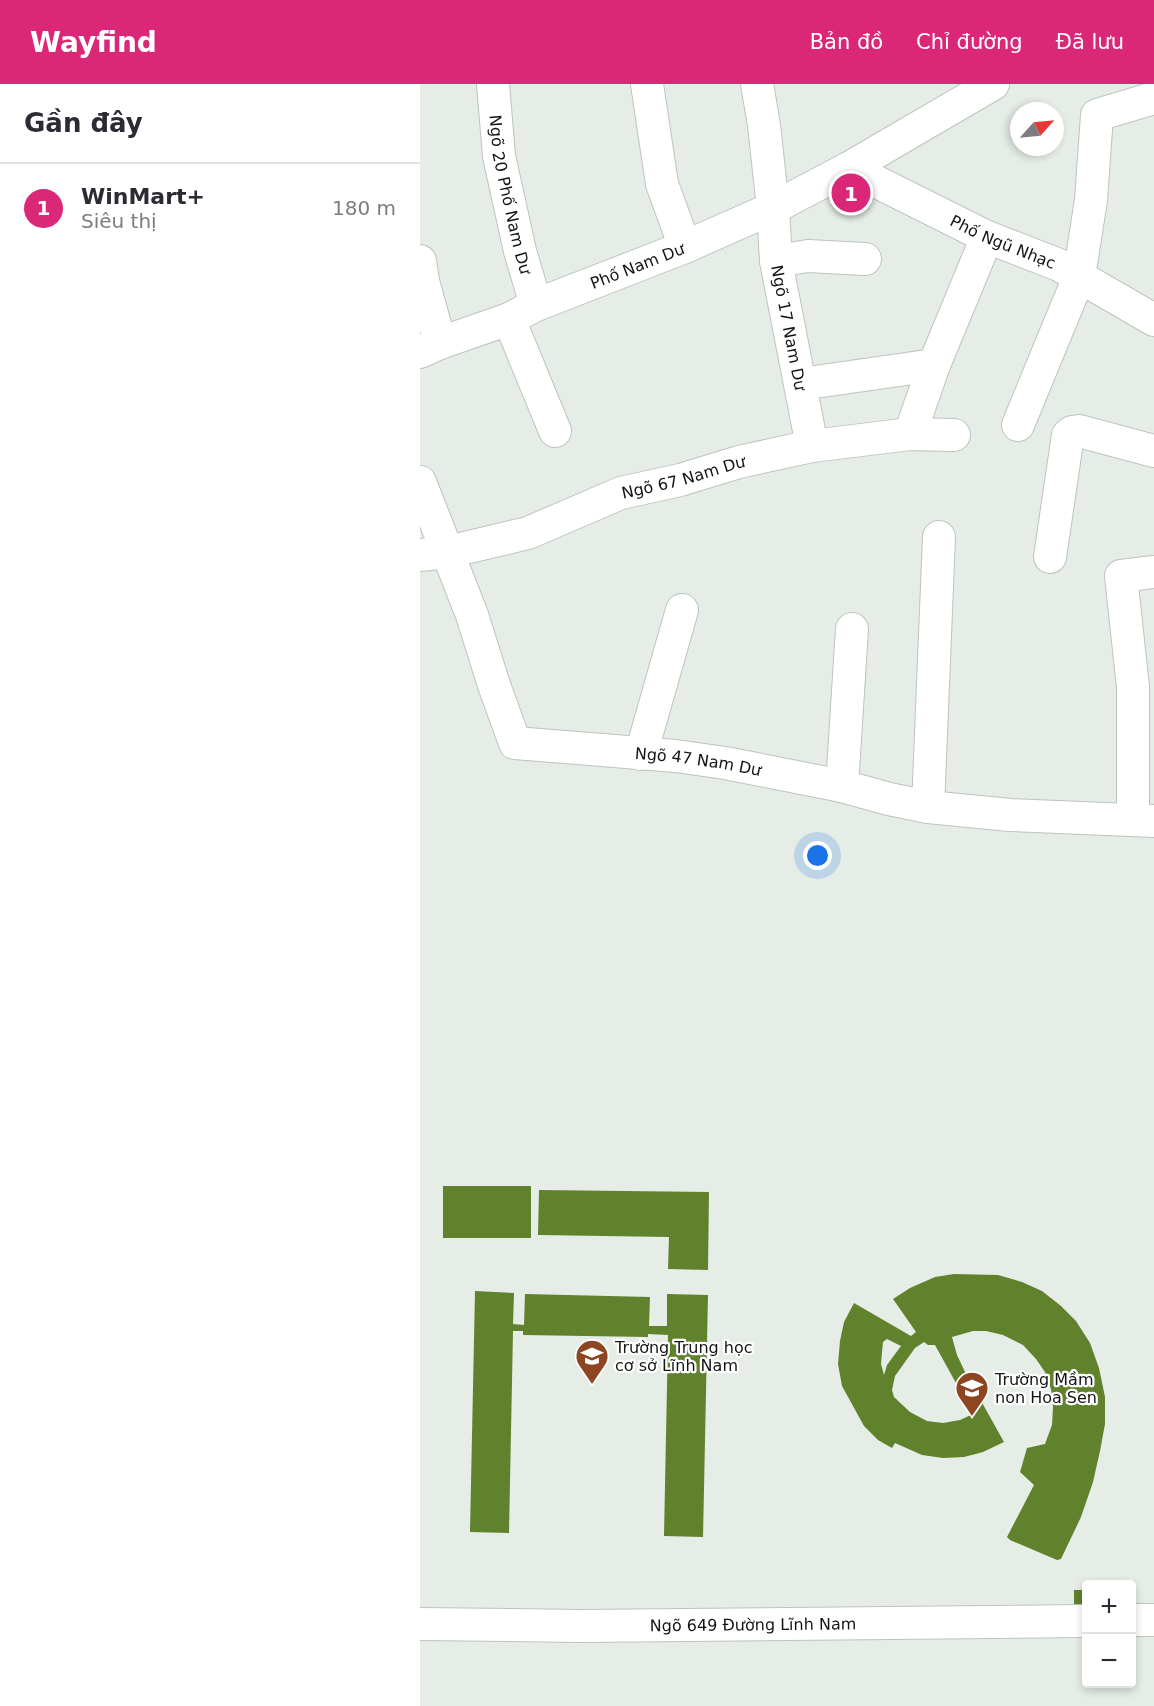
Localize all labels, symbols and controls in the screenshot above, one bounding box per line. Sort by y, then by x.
text: Wayfind [30,26,157,59]
text: Bản đồ [810,30,883,54]
text: Chỉ đường [916,30,1023,54]
text: Đã lưu [1056,30,1124,54]
north arrow [1010,102,1064,156]
text: Gần đây [24,108,143,138]
street label: Ngõ 20 Phố Nam Dư [486,114,536,277]
pin: 1 [832,170,870,216]
text: WinMart+ [81,184,205,209]
text: 1 [37,196,50,220]
text: 180 m [332,196,396,220]
text: Siêu thị [81,209,157,233]
street label: Phố Ngũ Nhạc [947,211,1058,273]
street label: Phố Nam Dư [588,239,688,293]
street label: Ngõ 17 Nam Dư [767,263,810,393]
street label: Ngõ 67 Nam Dư [620,452,748,503]
street label: Ngõ 47 Nam Dư [634,744,764,780]
your location [803,841,832,870]
school or university icon: Trường Trung học cơ sở Lĩnh Nam [574,1338,610,1385]
place label: Trường Trung học cơ sở Lĩnh Nam [614,1338,753,1375]
school or university icon: Trường Mầm non Hoa Sen [954,1370,990,1417]
place label: Trường Mầm non Hoa Sen [994,1370,1097,1407]
map controls [1082,1580,1136,1688]
button: + [1082,1580,1136,1634]
street label: Ngõ 649 Đường Lĩnh Nam [650,1614,856,1635]
button: − [1082,1634,1136,1688]

